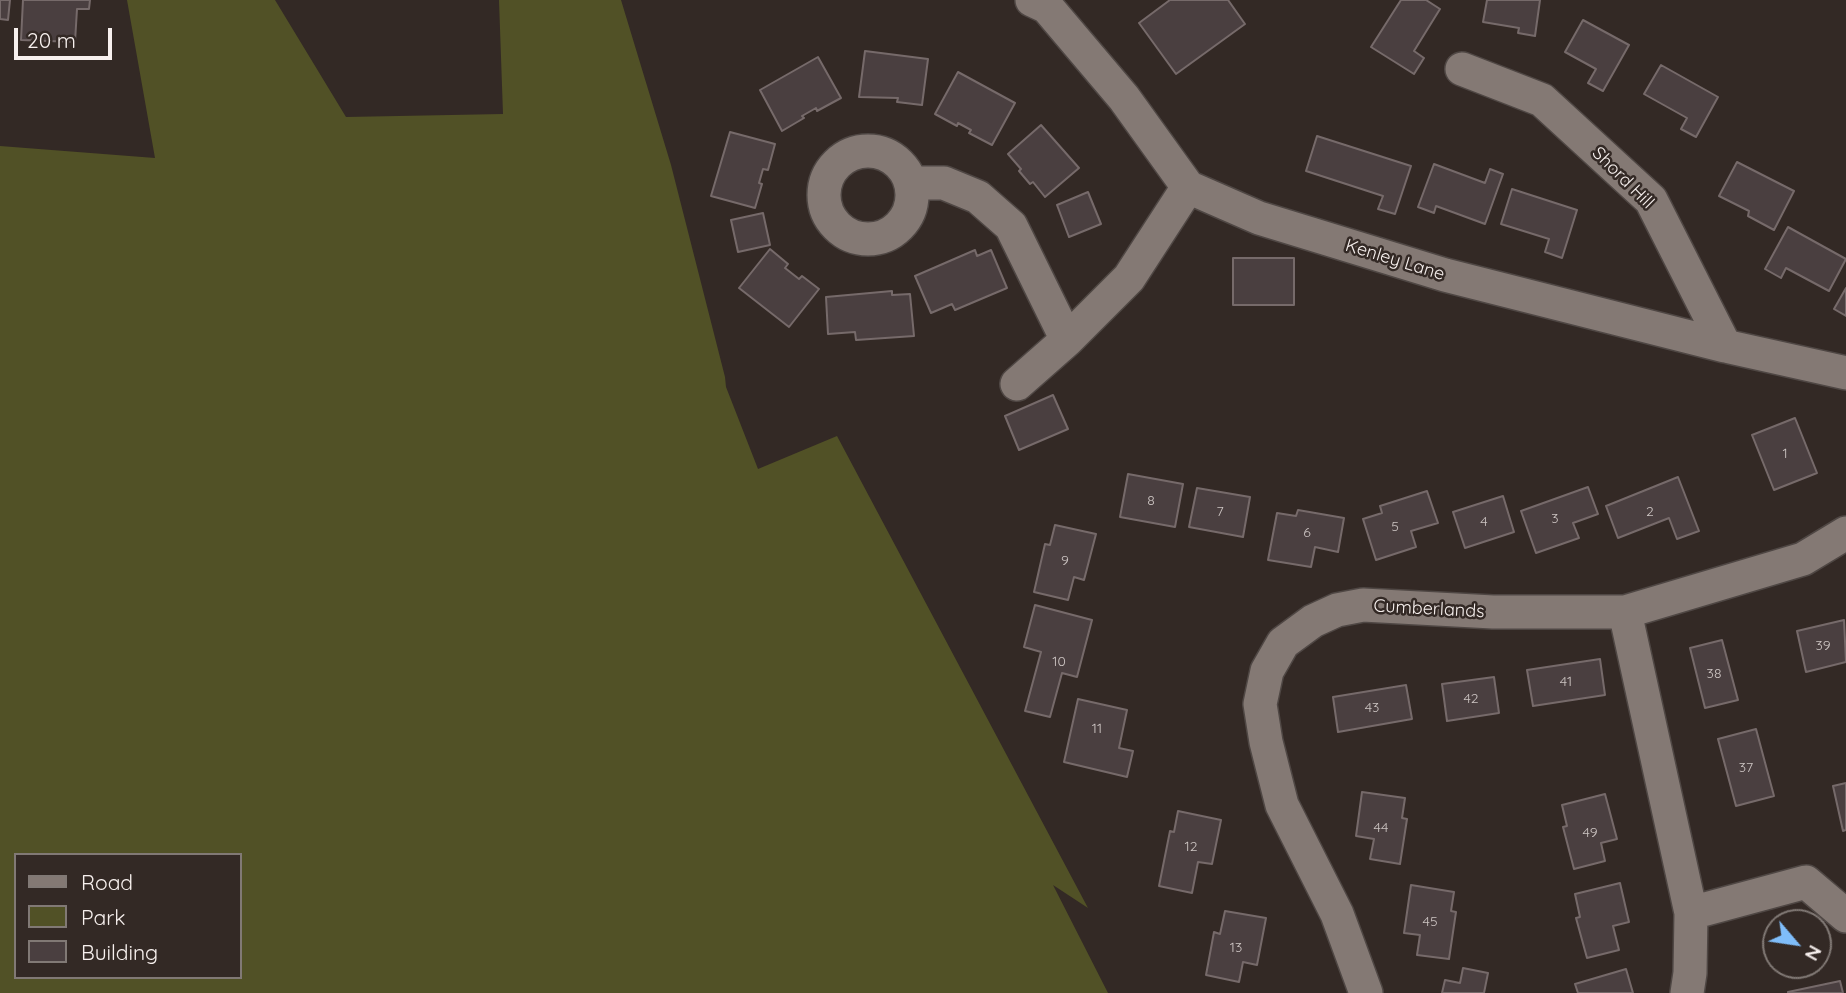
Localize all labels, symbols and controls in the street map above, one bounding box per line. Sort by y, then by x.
scale bar [18,14,116,58]
text: 20 m [27,27,76,53]
street label: Shord Hill [1588,143,1658,213]
street label: Kenley Lane [1343,235,1447,285]
house number: 1 [1782,446,1788,462]
house number: 8 [1147,493,1155,509]
house number: 7 [1216,504,1224,520]
house number: 2 [1646,504,1654,520]
house number: 3 [1551,511,1559,527]
house number: 4 [1480,514,1488,530]
house number: 5 [1391,519,1399,535]
house number: 6 [1303,525,1311,541]
house number: 9 [1061,553,1069,569]
street label: Cumberlands [1373,595,1485,623]
house number: 39 [1815,638,1831,654]
house number: 10 [1052,654,1066,670]
house number: 38 [1707,666,1721,682]
house number: 41 [1560,674,1572,690]
house number: 42 [1463,691,1479,707]
house number: 43 [1365,700,1379,716]
house number: 11 [1092,721,1102,737]
house number: 37 [1739,760,1753,776]
house number: 44 [1374,820,1388,836]
house number: 49 [1583,825,1597,841]
house number: 12 [1185,839,1197,855]
legend [14,853,242,979]
text: Road [81,869,133,895]
text: Park [81,904,125,930]
north arrow [1762,909,1832,979]
house number: 45 [1422,914,1438,930]
text: Building [81,939,158,965]
house number: 13 [1230,940,1242,956]
text: N [1800,941,1827,965]

